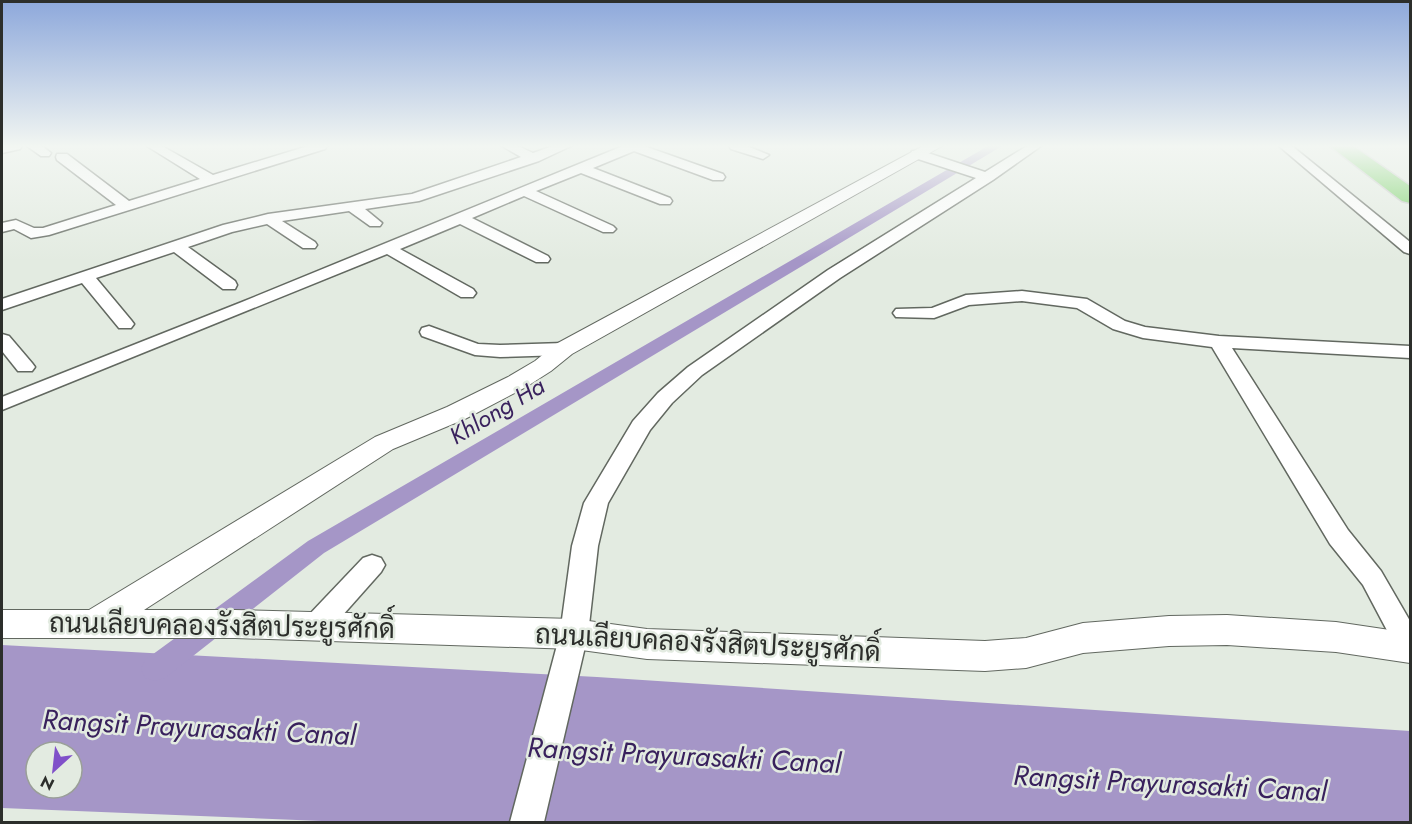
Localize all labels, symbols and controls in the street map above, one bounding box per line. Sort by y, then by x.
water label: Khlong Ha [442,368,551,453]
street label: ถนนเลียบคลองรังสิตประยูรศักดิ์ [49,598,395,648]
street label: ถนนเลียบคลองรังสิตประยูรศักดิ์ [534,609,882,671]
water label: Rangsit Prayurasakti Canal [41,699,359,756]
water label: Rangsit Prayurasakti Canal [526,727,844,784]
north arrow [24,740,84,800]
water label: Rangsit Prayurasakti Canal [1012,755,1330,812]
text: N [37,770,58,796]

